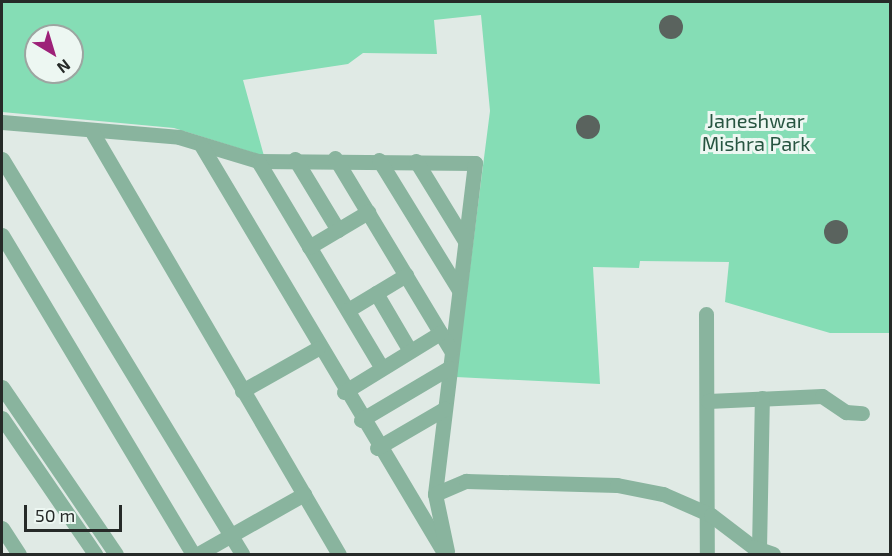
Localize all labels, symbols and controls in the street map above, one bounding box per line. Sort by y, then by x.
north arrow [24,24,84,84]
text: N [54,56,75,78]
park label: Janeshwar Mishra Park [702,109,810,156]
scale bar [27,493,124,531]
text: 50 m [35,504,75,526]

